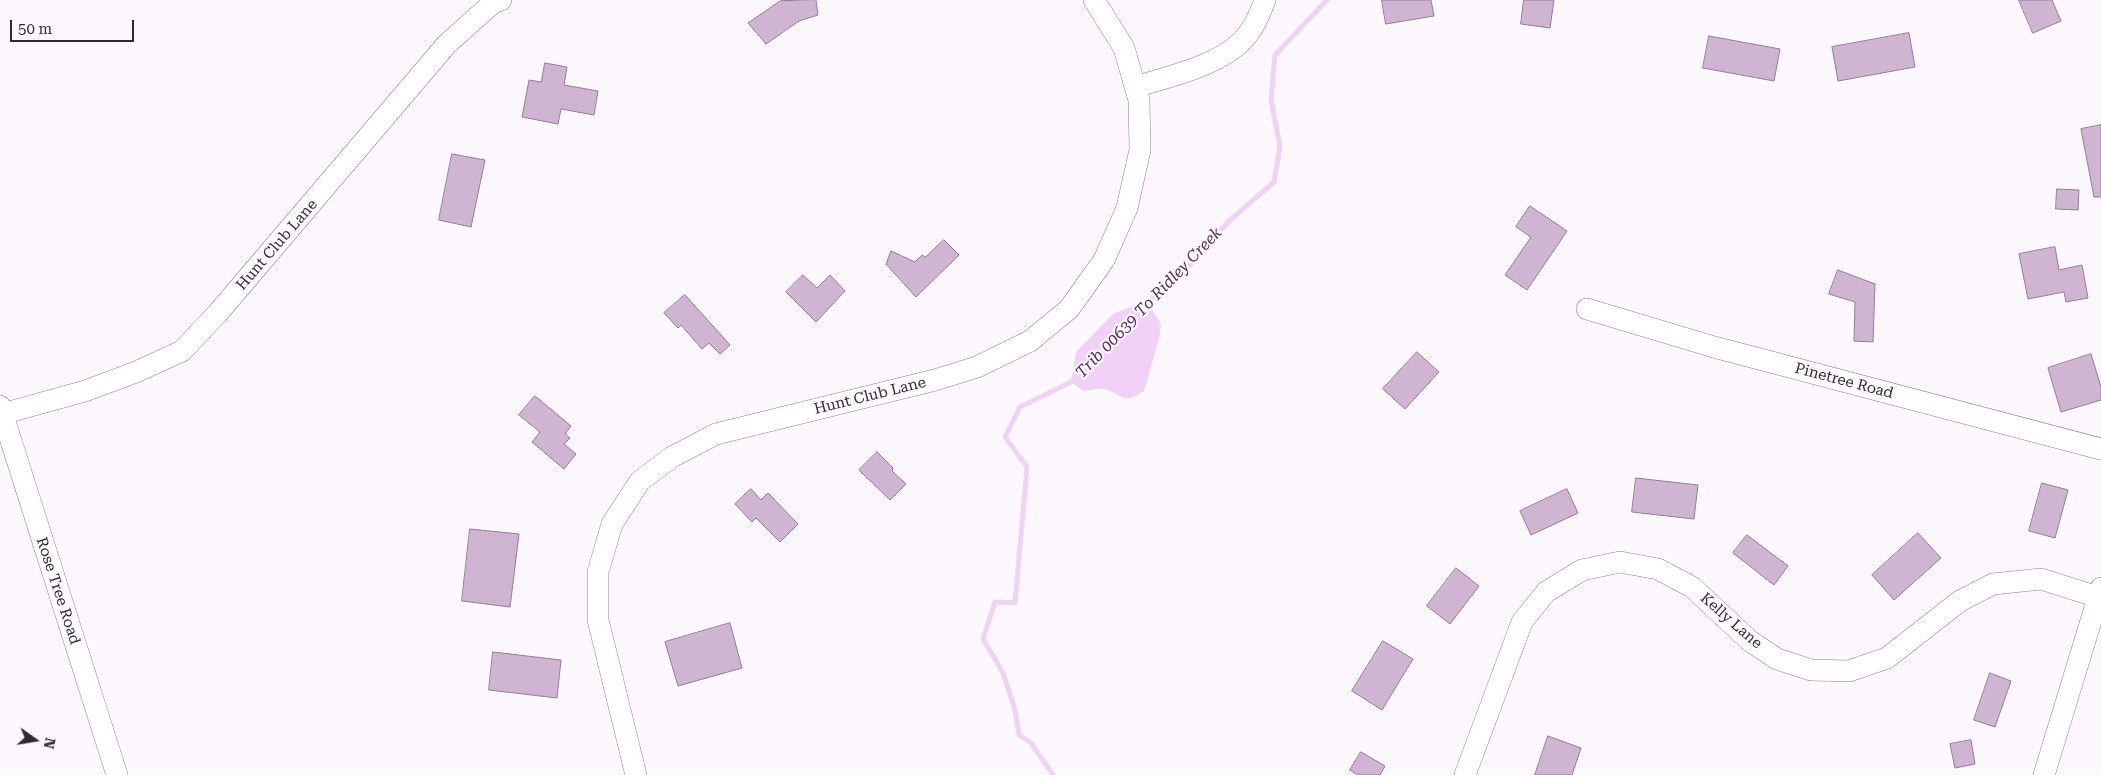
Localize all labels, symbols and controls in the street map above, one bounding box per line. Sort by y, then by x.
scale bar [12,10,136,42]
text: 50 m [18,20,52,38]
street label: Hunt Club Lane [233,196,321,294]
water label: Trib 00639 To Ridley Creek [1072,224,1226,382]
street label: Pinetree Road [1793,359,1895,403]
street label: Hunt Club Lane [812,373,928,419]
street label: Rose Tree Road [32,535,84,647]
street label: Kelly Lane [1696,589,1766,653]
north arrow [10,715,60,765]
text: N [41,736,59,750]

